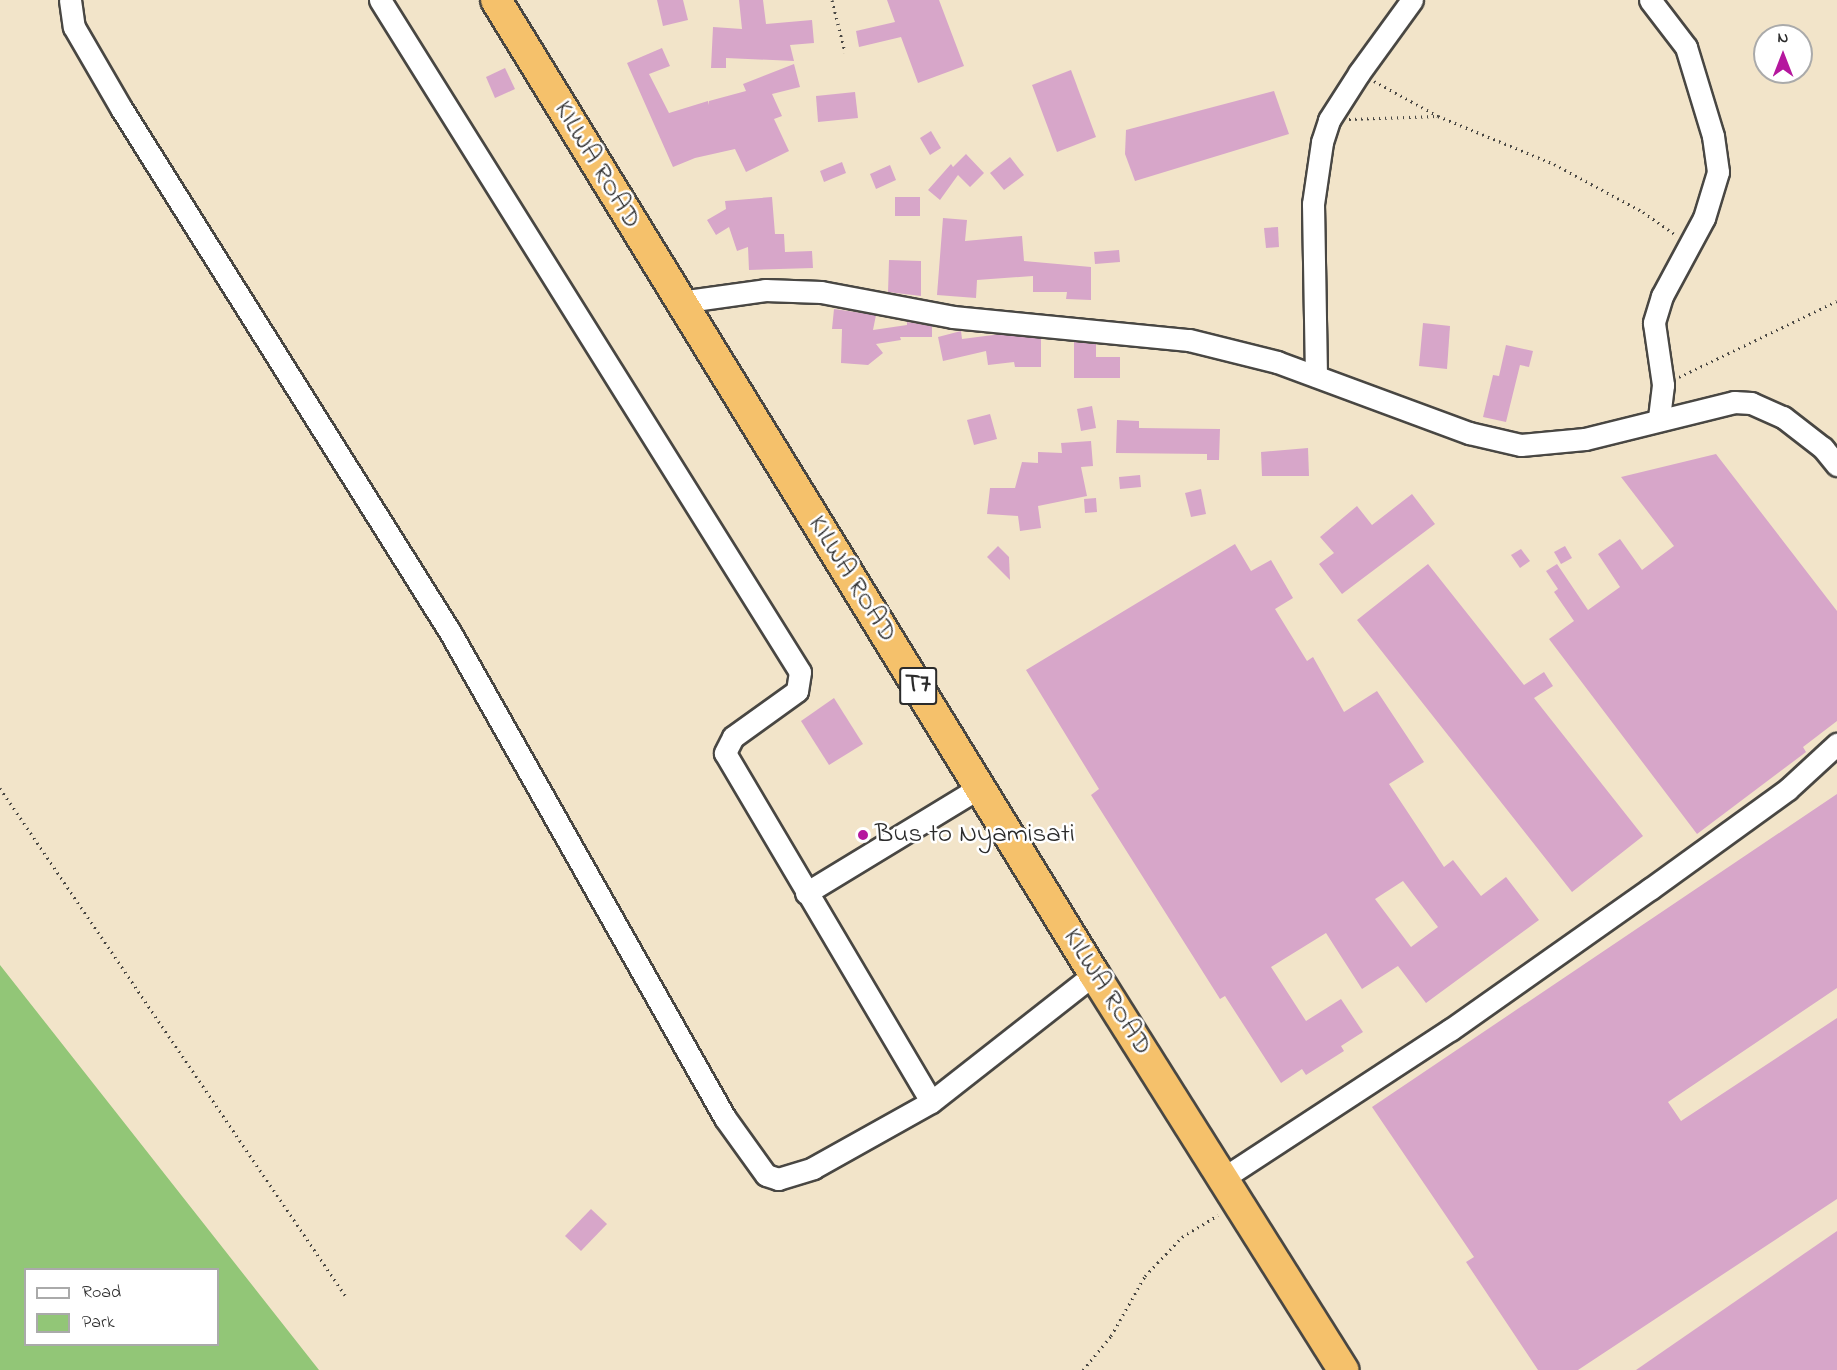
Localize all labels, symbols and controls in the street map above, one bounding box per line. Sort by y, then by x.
north arrow [1753,24,1813,84]
text: N [1778,26,1788,50]
street label: KILWA ROAD [546,95,648,235]
street label: KILWA ROAD [800,510,904,648]
road number: T7 [898,663,938,709]
place label: Bus to Nyamisati [875,819,1075,851]
marker: Bus to Nyamisati [856,828,870,842]
street label: KILWA ROAD [1055,923,1159,1061]
legend [24,1268,219,1346]
text: Road [82,1280,121,1306]
text: Park [82,1310,115,1336]

